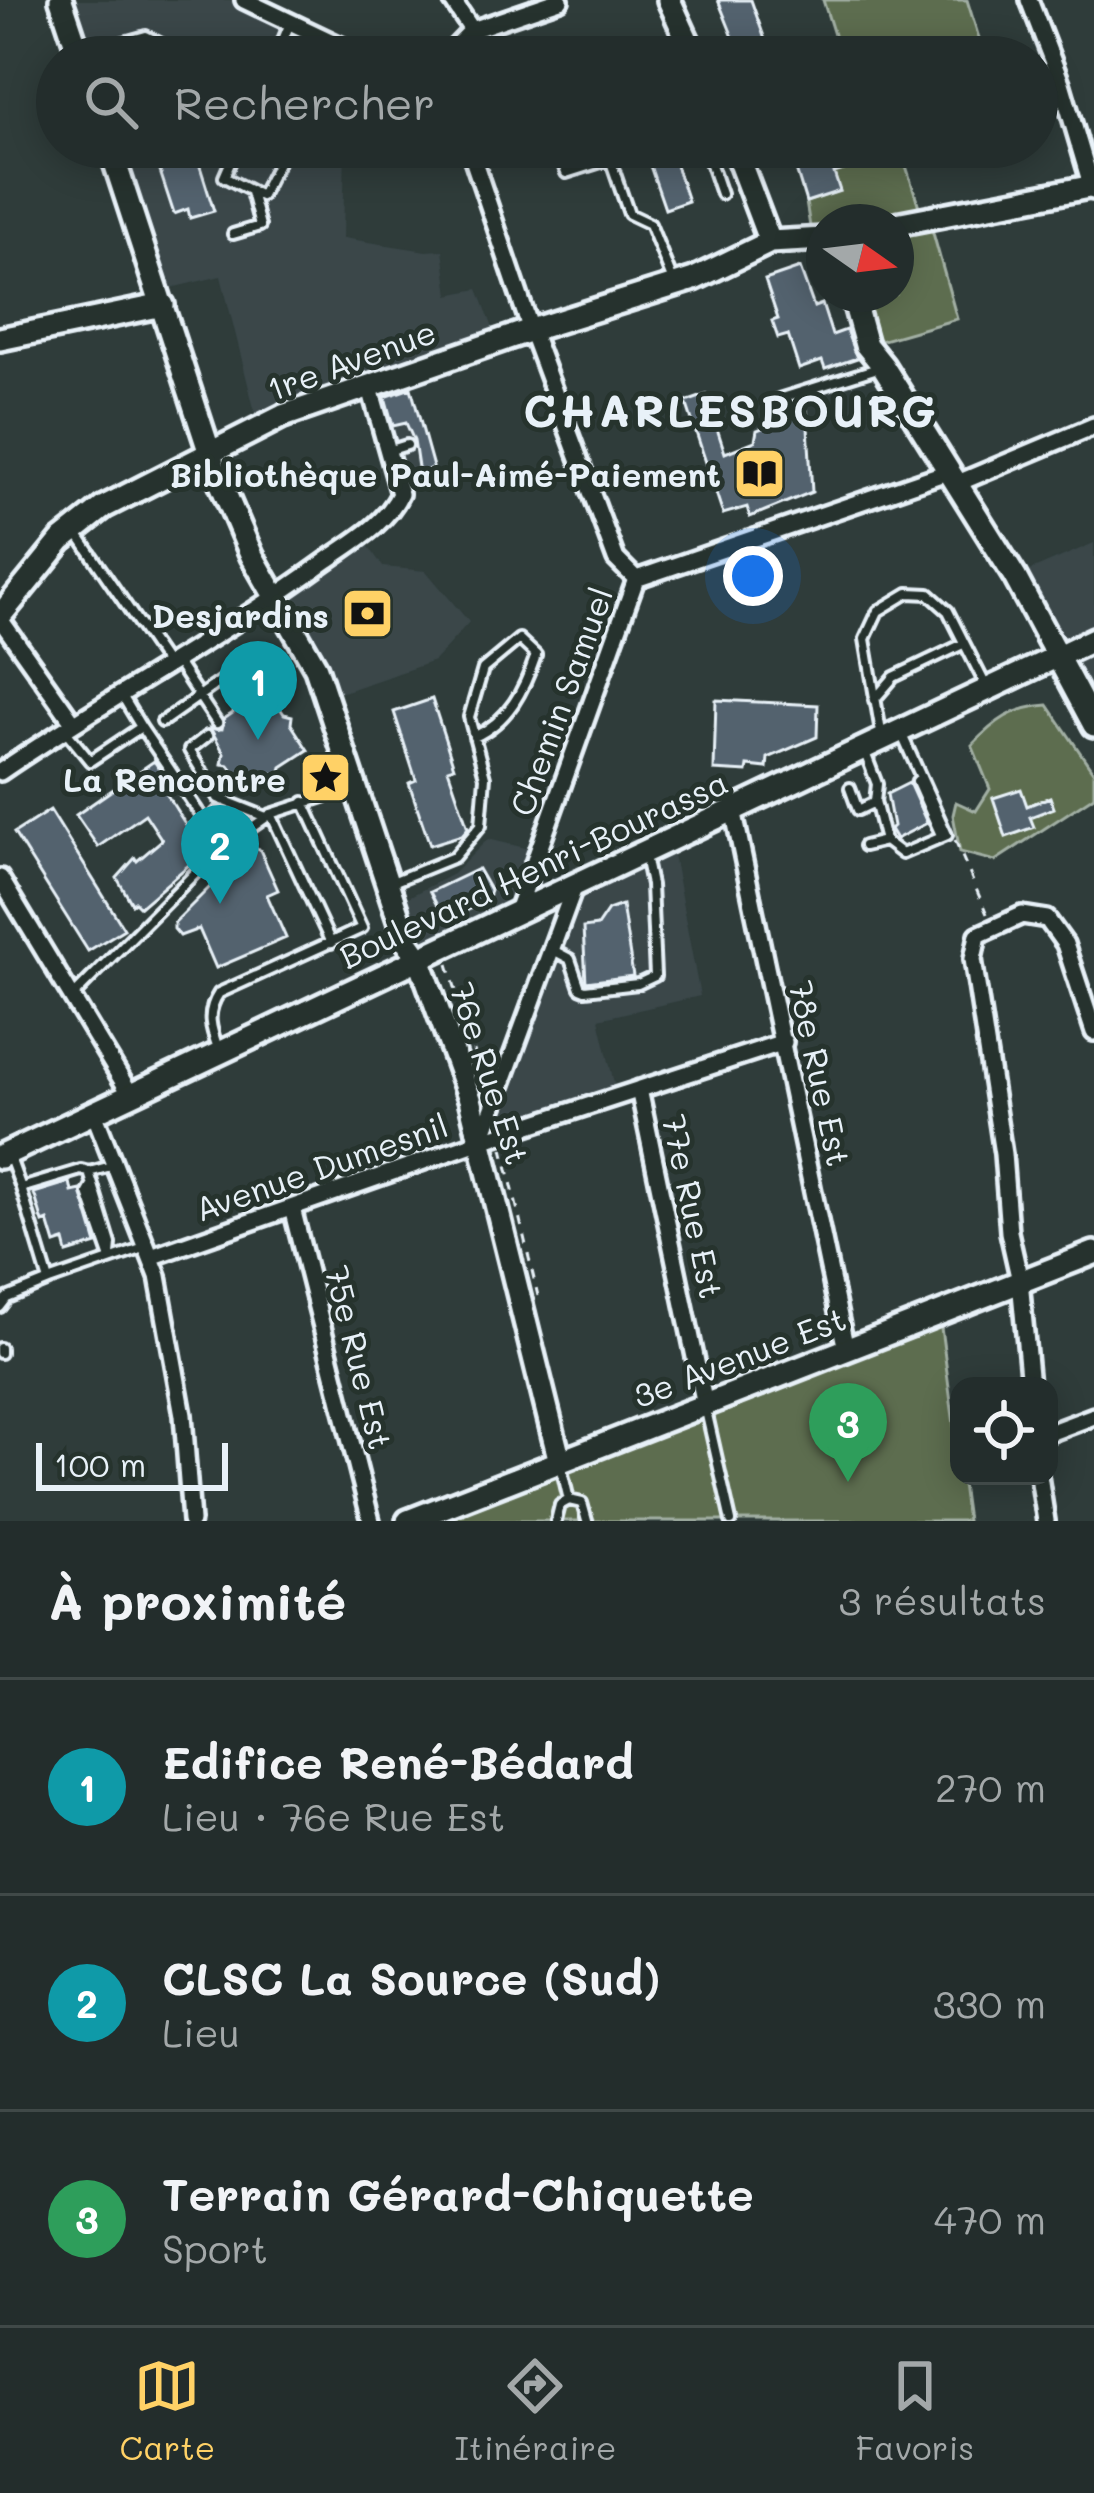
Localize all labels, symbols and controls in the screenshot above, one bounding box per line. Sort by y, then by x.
search box [36,36,1058,168]
icon: search [78,69,144,135]
text: Rechercher [174,73,435,131]
north arrow [806,204,914,312]
street label: 1re Avenue [261,309,441,409]
district label: CHARLESBOURG [523,380,939,438]
library icon: Bibliothèque Paul-Aimé-Paiement [732,445,788,501]
place label: Bibliothèque Paul-Aimé-Paiement [170,452,721,495]
your location [723,546,783,606]
street label: Chemin Samuel [499,581,621,821]
bank icon: Desjardins [340,586,396,642]
place label: Desjardins [152,593,329,636]
pin: 1 [219,641,297,740]
place icon: La Rencontre [297,750,353,806]
place label: La Rencontre [63,757,286,800]
street label: Boulevard Henri-Bourassa [332,759,734,977]
pin: 2 [181,805,259,904]
street label: 78e Rue Est [780,976,862,1170]
street label: 76e Rue Est [441,977,541,1169]
street label: Avenue Dumesnil [189,1103,453,1229]
street label: 77e Rue Est [653,1110,735,1302]
street label: 75e Rue Est [316,1260,404,1454]
street label: 3e Avenue Est [626,1296,852,1416]
map controls [950,1377,1058,1485]
button: locate [950,1377,1058,1485]
pin: 3 [809,1383,887,1482]
scale bar [36,1437,228,1490]
text: 100 m [54,1442,146,1485]
text: À proximité [48,1566,346,1633]
text: 3 résultats [839,1574,1046,1625]
text: Edifice René-Bédard [162,1732,634,1790]
text: 1 [78,1761,96,1812]
text: 270 m [935,1761,1046,1812]
text: Lieu · 76e Rue Est [162,1790,505,1841]
text: CLSC La Source (Sud) [162,1948,660,2006]
text: 2 [76,1977,98,2028]
text: 330 m [933,1977,1046,2028]
text: Lieu [162,2006,240,2057]
text: Terrain Gérard-Chiquette [162,2164,754,2222]
text: 3 [75,2193,99,2244]
text: 470 m [934,2193,1046,2244]
text: Sport [162,2222,268,2273]
tab: Carte [120,2353,215,2468]
tab: Itinéraire [454,2353,616,2468]
tab: Favoris [856,2353,974,2468]

